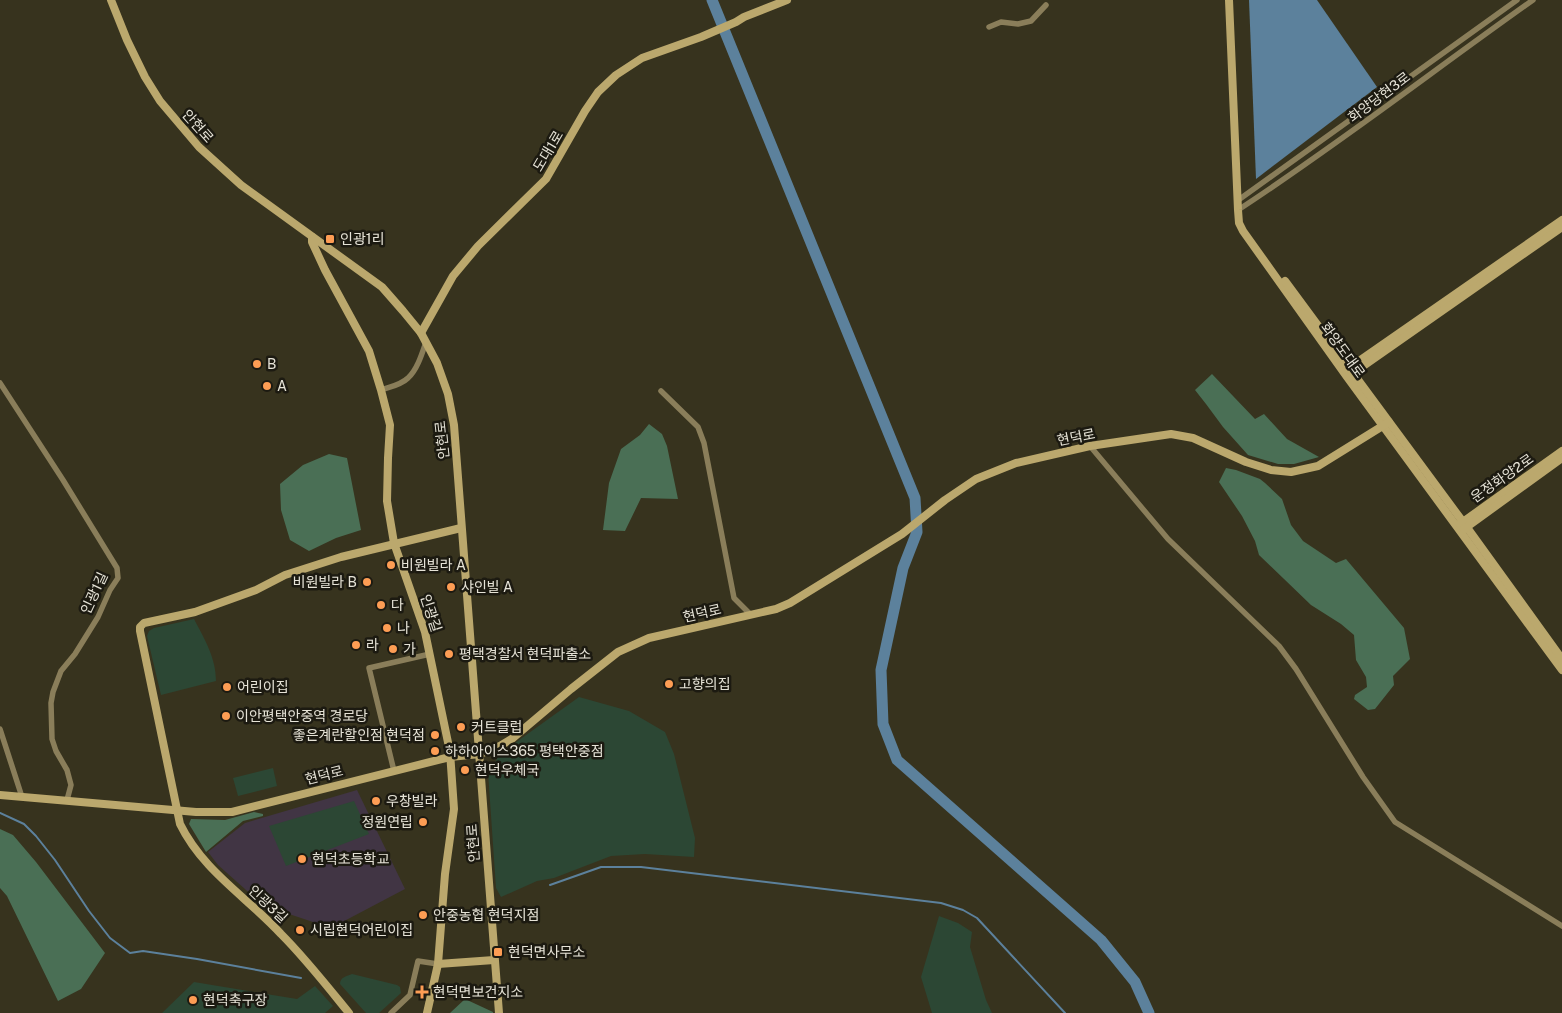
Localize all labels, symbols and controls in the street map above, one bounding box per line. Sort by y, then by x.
street label: 화양당현3로 [1345,69,1413,125]
street label: 안현로 [179,106,217,146]
street label: 도대1로 [530,128,566,174]
place label: 인광1리 [340,231,384,247]
marker: 인광1리 [324,233,336,245]
street label: 화양도대로 [1318,319,1368,381]
place label: B [267,356,276,372]
marker: B [251,358,263,370]
place label: A [277,378,287,394]
marker: A [261,380,273,392]
street label: 안현로 [432,420,452,460]
street label: 현덕로 [1056,425,1097,449]
street label: 운정화양2로 [1468,451,1536,505]
place label: 비원빌라 A [401,557,466,573]
marker: 비원빌라 A [385,559,397,571]
street label: 인광1길 [77,570,111,616]
place label: 비원빌라 B [293,574,357,590]
marker: 비원빌라 B [361,576,373,588]
place label: 샤인빌 A [461,579,513,595]
marker: 샤인빌 A [445,581,457,593]
street label: 인광길 [417,592,445,634]
place label: 다 [391,597,404,613]
marker: 다 [375,599,387,611]
street label: 현덕로 [681,601,723,625]
place label: 나 [397,620,410,636]
marker: 나 [381,622,393,634]
place label: 라 [366,637,379,653]
marker: 라 [350,639,362,651]
place label: 가 [403,641,416,657]
marker: 가 [387,643,399,655]
place label: 평택경찰서 현덕파출소 [459,646,591,662]
marker: 평택경찰서 현덕파출소 [443,648,455,660]
place label: 고향의집 [679,676,731,692]
marker: 고향의집 [663,678,675,690]
place label: 어린이집 [237,679,289,695]
marker: 어린이집 [221,681,233,693]
place label: 이안평택안중역 경로당 [236,708,368,724]
marker: 이안평택안중역 경로당 [220,710,232,722]
place label: 커트클럽 [471,719,523,735]
marker: 커트클럽 [455,721,467,733]
place label: 좋은계란할인점 현덕점 [293,727,425,743]
marker: 좋은계란할인점 현덕점 [429,729,441,741]
place label: 하하아이스365 평택안중점 [445,743,604,759]
marker: 하하아이스365 평택안중점 [429,745,441,757]
place label: 현덕우체국 [475,762,540,778]
street label: 현덕로 [303,763,345,787]
marker: 현덕우체국 [459,764,471,776]
place label: 우창빌라 [386,793,438,809]
marker: 우창빌라 [370,795,382,807]
place label: 정원연립 [361,814,413,830]
marker: 정원연립 [417,816,429,828]
street label: 안현로 [464,823,482,863]
place label: 현덕초등학교 [312,851,389,867]
marker: 현덕초등학교 [296,853,308,865]
street label: 인광3길 [245,882,291,926]
place label: 안중농협 현덕지점 [433,907,539,923]
marker: 안중농협 현덕지점 [417,909,429,921]
place label: 시립현덕어린이집 [310,922,413,938]
marker: 시립현덕어린이집 [294,924,306,936]
place label: 현덕면사무소 [508,944,585,960]
marker: 현덕면사무소 [492,946,504,958]
place label: 현덕면보건지소 [433,984,523,1000]
marker: 현덕면보건지소 [415,985,429,999]
place label: 현덕축구장 [203,992,268,1008]
marker: 현덕축구장 [187,994,199,1006]

